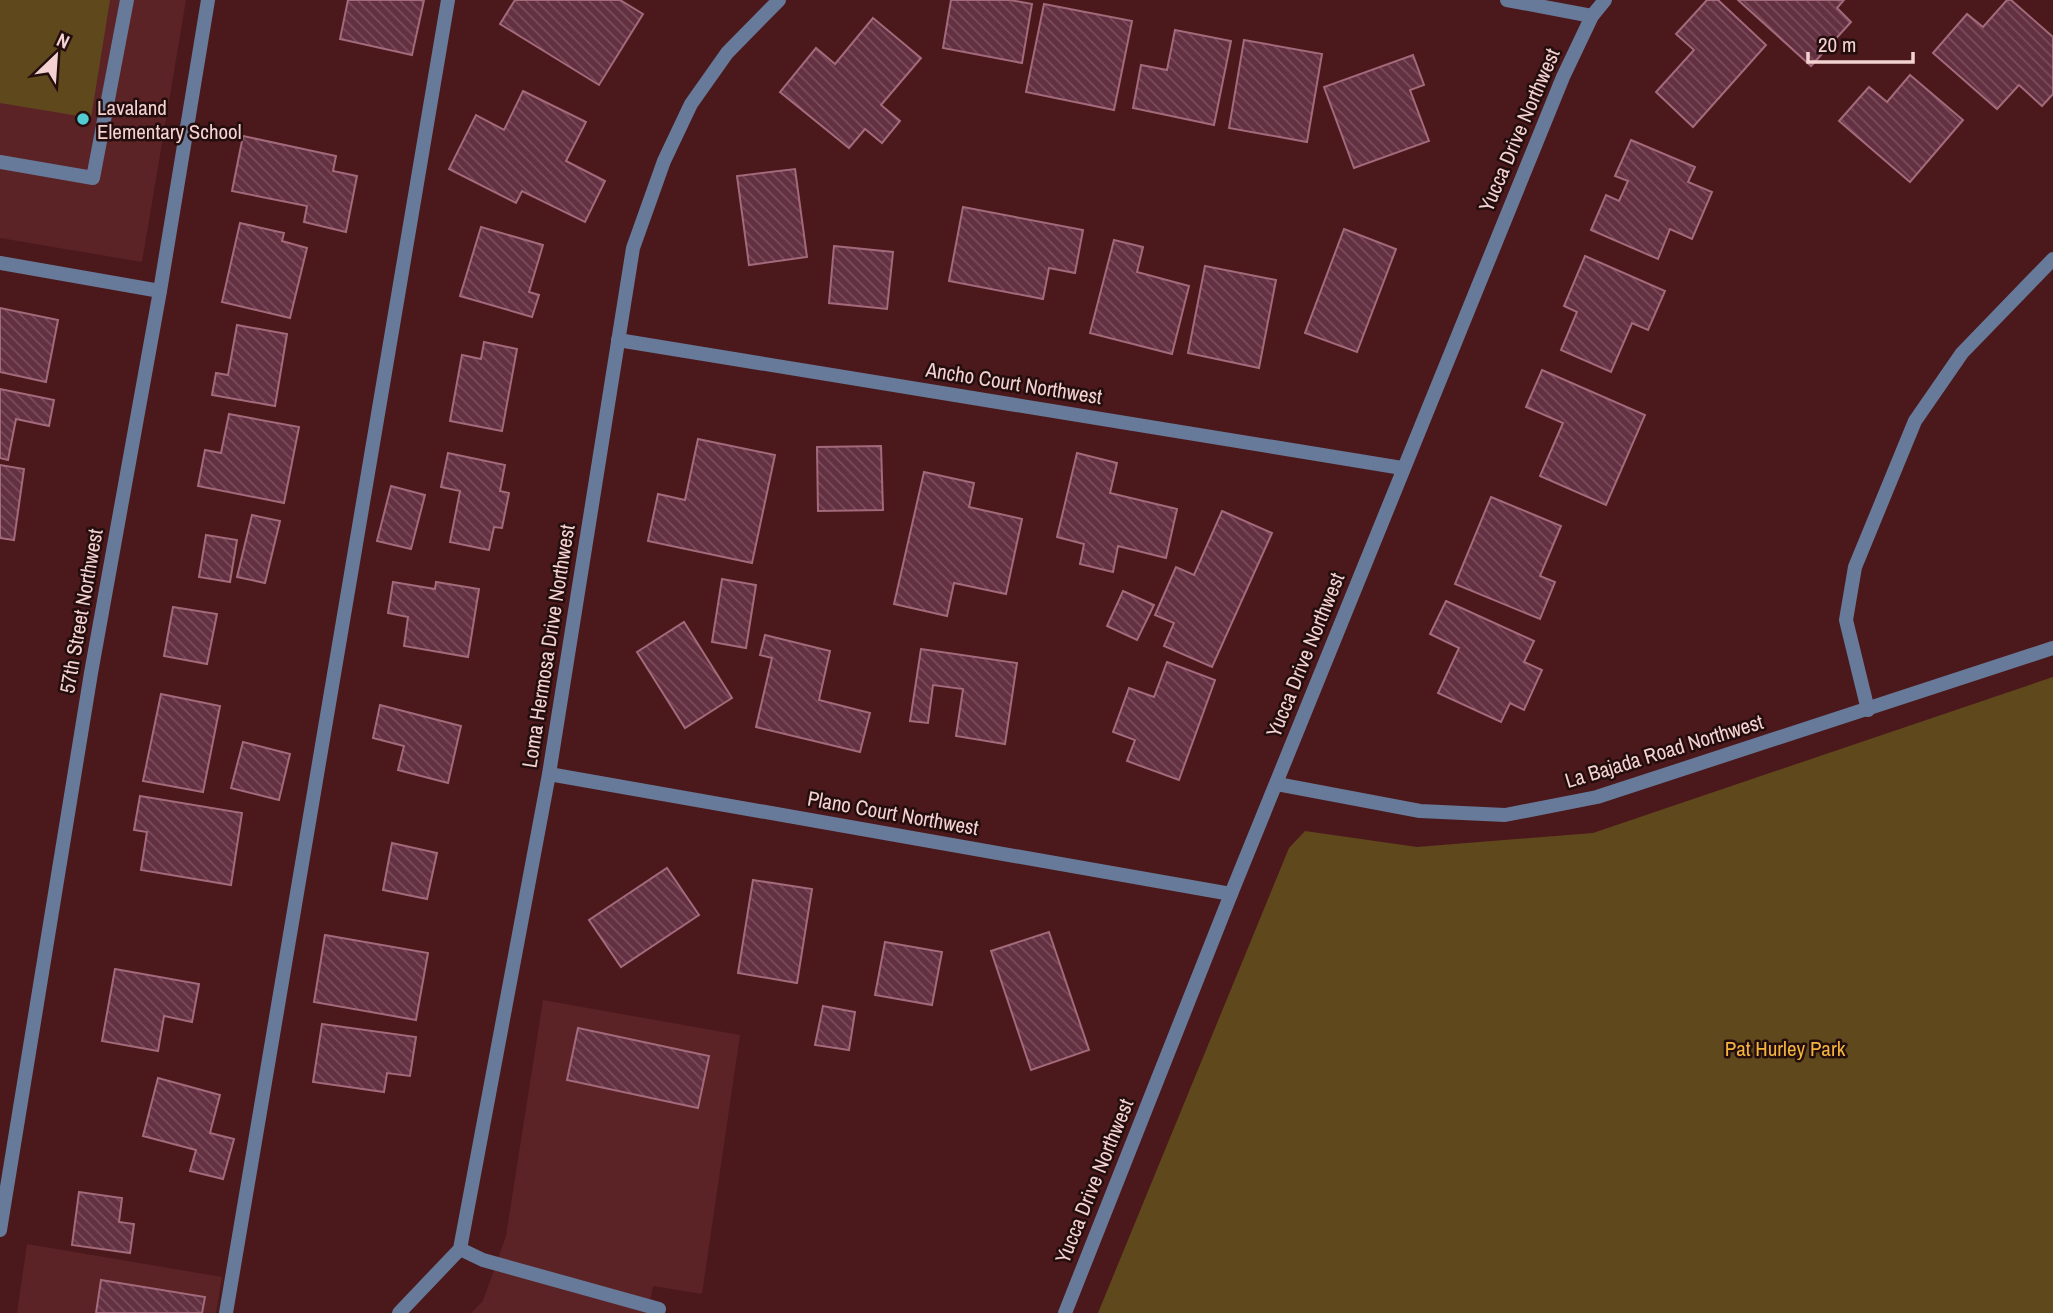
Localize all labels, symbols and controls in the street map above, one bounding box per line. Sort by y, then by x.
north arrow [21,21,91,91]
scale bar [1808,21,1913,65]
text: N [53,26,74,55]
text: 20 m [1818,30,1856,59]
street label: Yucca Drive Northwest [1471,44,1567,216]
place label: Lavaland Elementary School [97,93,242,146]
marker: Lavaland Elementary School [75,111,91,127]
street label: Ancho Court Northwest [923,355,1104,411]
street label: Loma Hermosa Drive Northwest [514,522,582,770]
street label: 57th Street Northwest [52,526,110,696]
street label: Yucca Drive Northwest [1259,568,1351,742]
street label: La Bajada Road Northwest [1561,707,1767,795]
street label: Plano Court Northwest [805,784,981,842]
park label: Pat Hurley Park [1725,1034,1846,1063]
street label: Yucca Drive Northwest [1048,1094,1140,1268]

